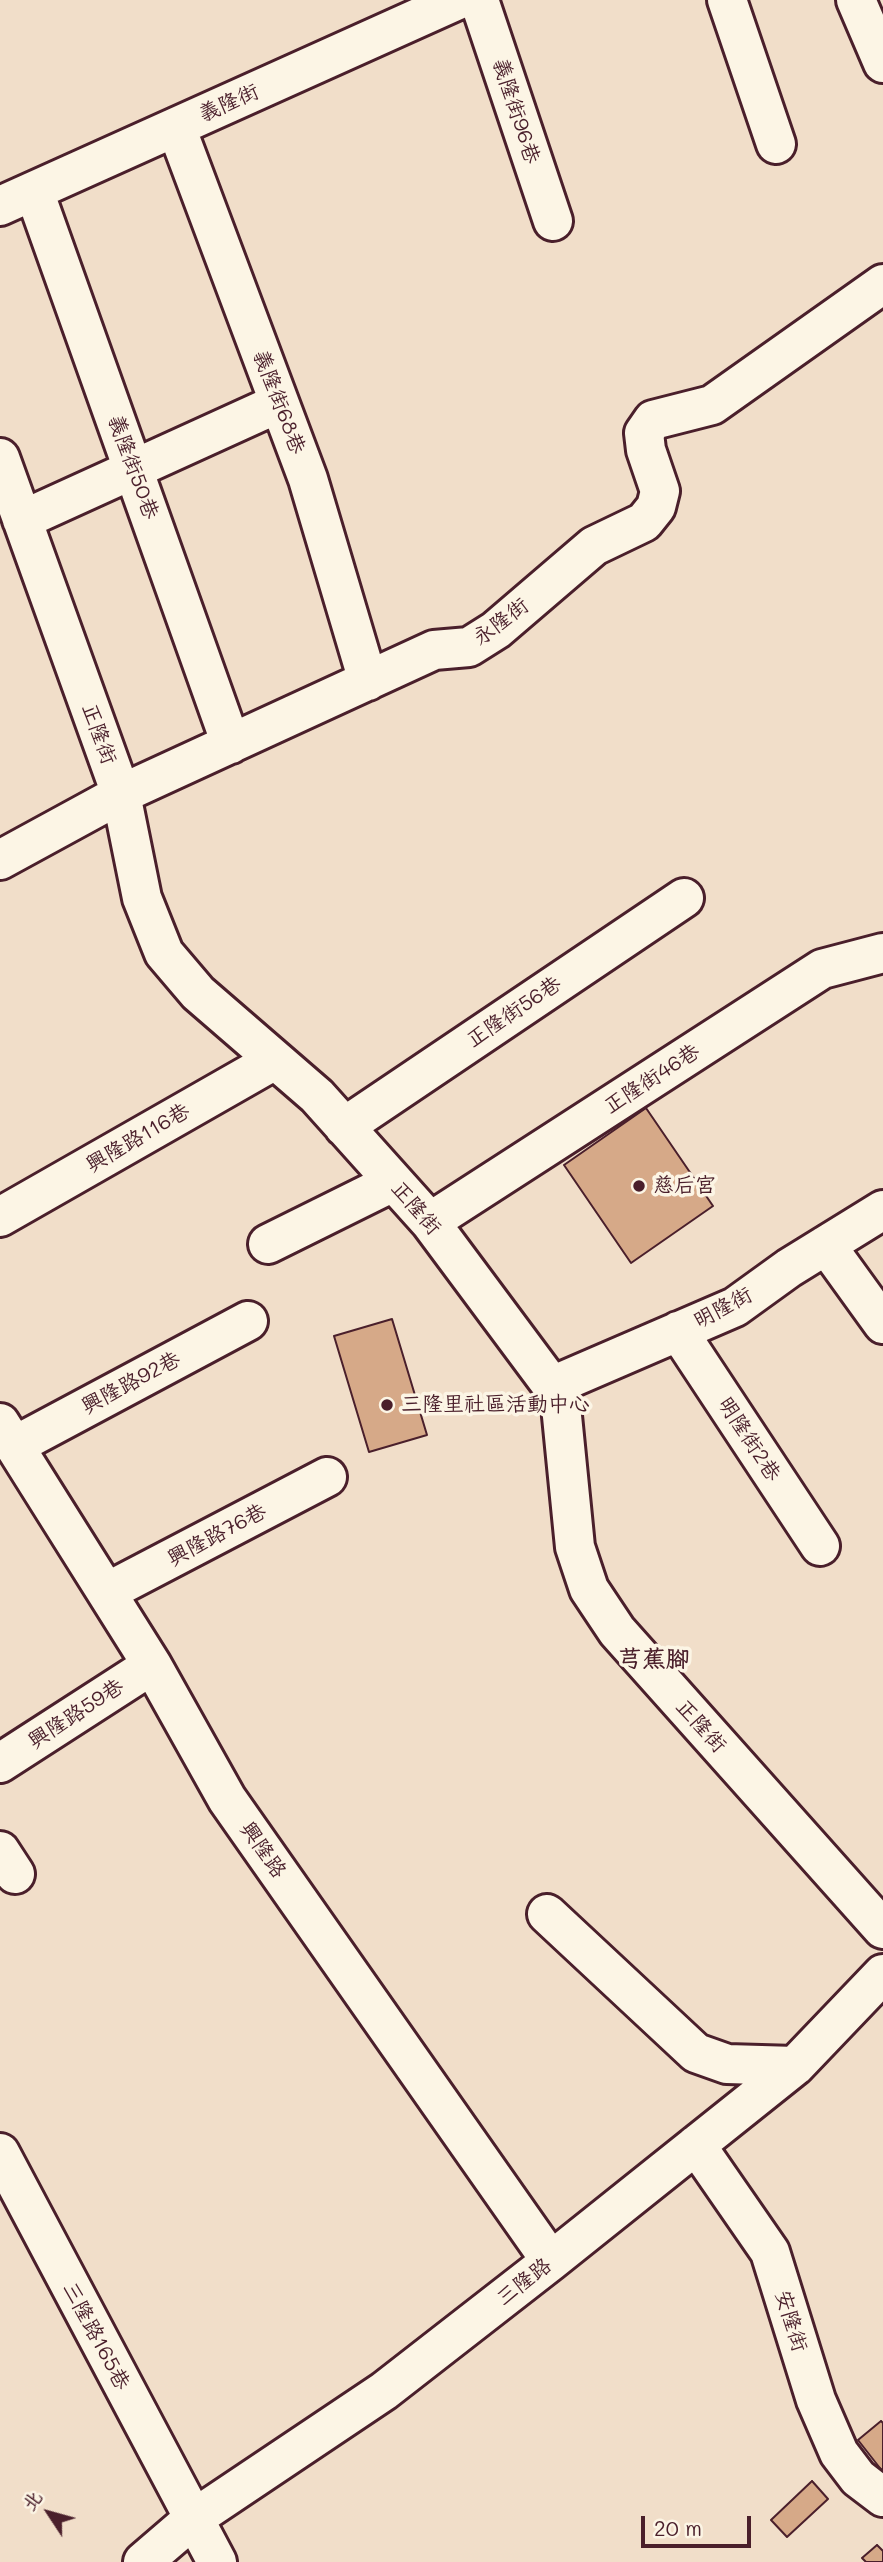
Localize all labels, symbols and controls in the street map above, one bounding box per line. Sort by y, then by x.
street label: 義隆街96巷 [487,55,545,167]
street label: 義隆街 [195,79,263,127]
street label: 義隆街68巷 [248,346,310,458]
street label: 義隆街50巷 [102,411,164,523]
street label: 永隆街 [468,593,534,651]
street label: 正隆街 [76,700,122,768]
street label: 正隆街56巷 [462,971,566,1053]
street label: 正隆街46巷 [599,1039,705,1119]
street label: 興隆路116巷 [82,1098,194,1178]
place label: 慈后宮 [653,1173,716,1199]
street label: 正隆街 [386,1176,446,1240]
marker: 慈后宮 [631,1178,647,1194]
street label: 明隆街 [689,1282,757,1334]
street label: 興隆路92巷 [77,1346,185,1420]
place label: 三隆里社區活動中心 [401,1392,590,1418]
street label: 明隆街2巷 [712,1392,786,1486]
marker: 三隆里社區活動中心 [379,1397,395,1413]
street label: 興隆路76巷 [163,1498,271,1572]
district label: 芎蕉腳 [618,1646,690,1674]
street label: 興隆路59巷 [24,1674,128,1754]
street label: 正隆街 [671,1694,731,1758]
street label: 興隆路 [235,1817,291,1883]
street label: 三隆路 [491,2253,557,2311]
street label: 三隆路165巷 [57,2278,135,2394]
street label: 安隆街 [770,2287,812,2355]
north arrow [14,2478,84,2548]
text: 北 [16,2485,47,2515]
scale bar [645,2502,755,2546]
text: 20 m [654,2514,702,2541]

